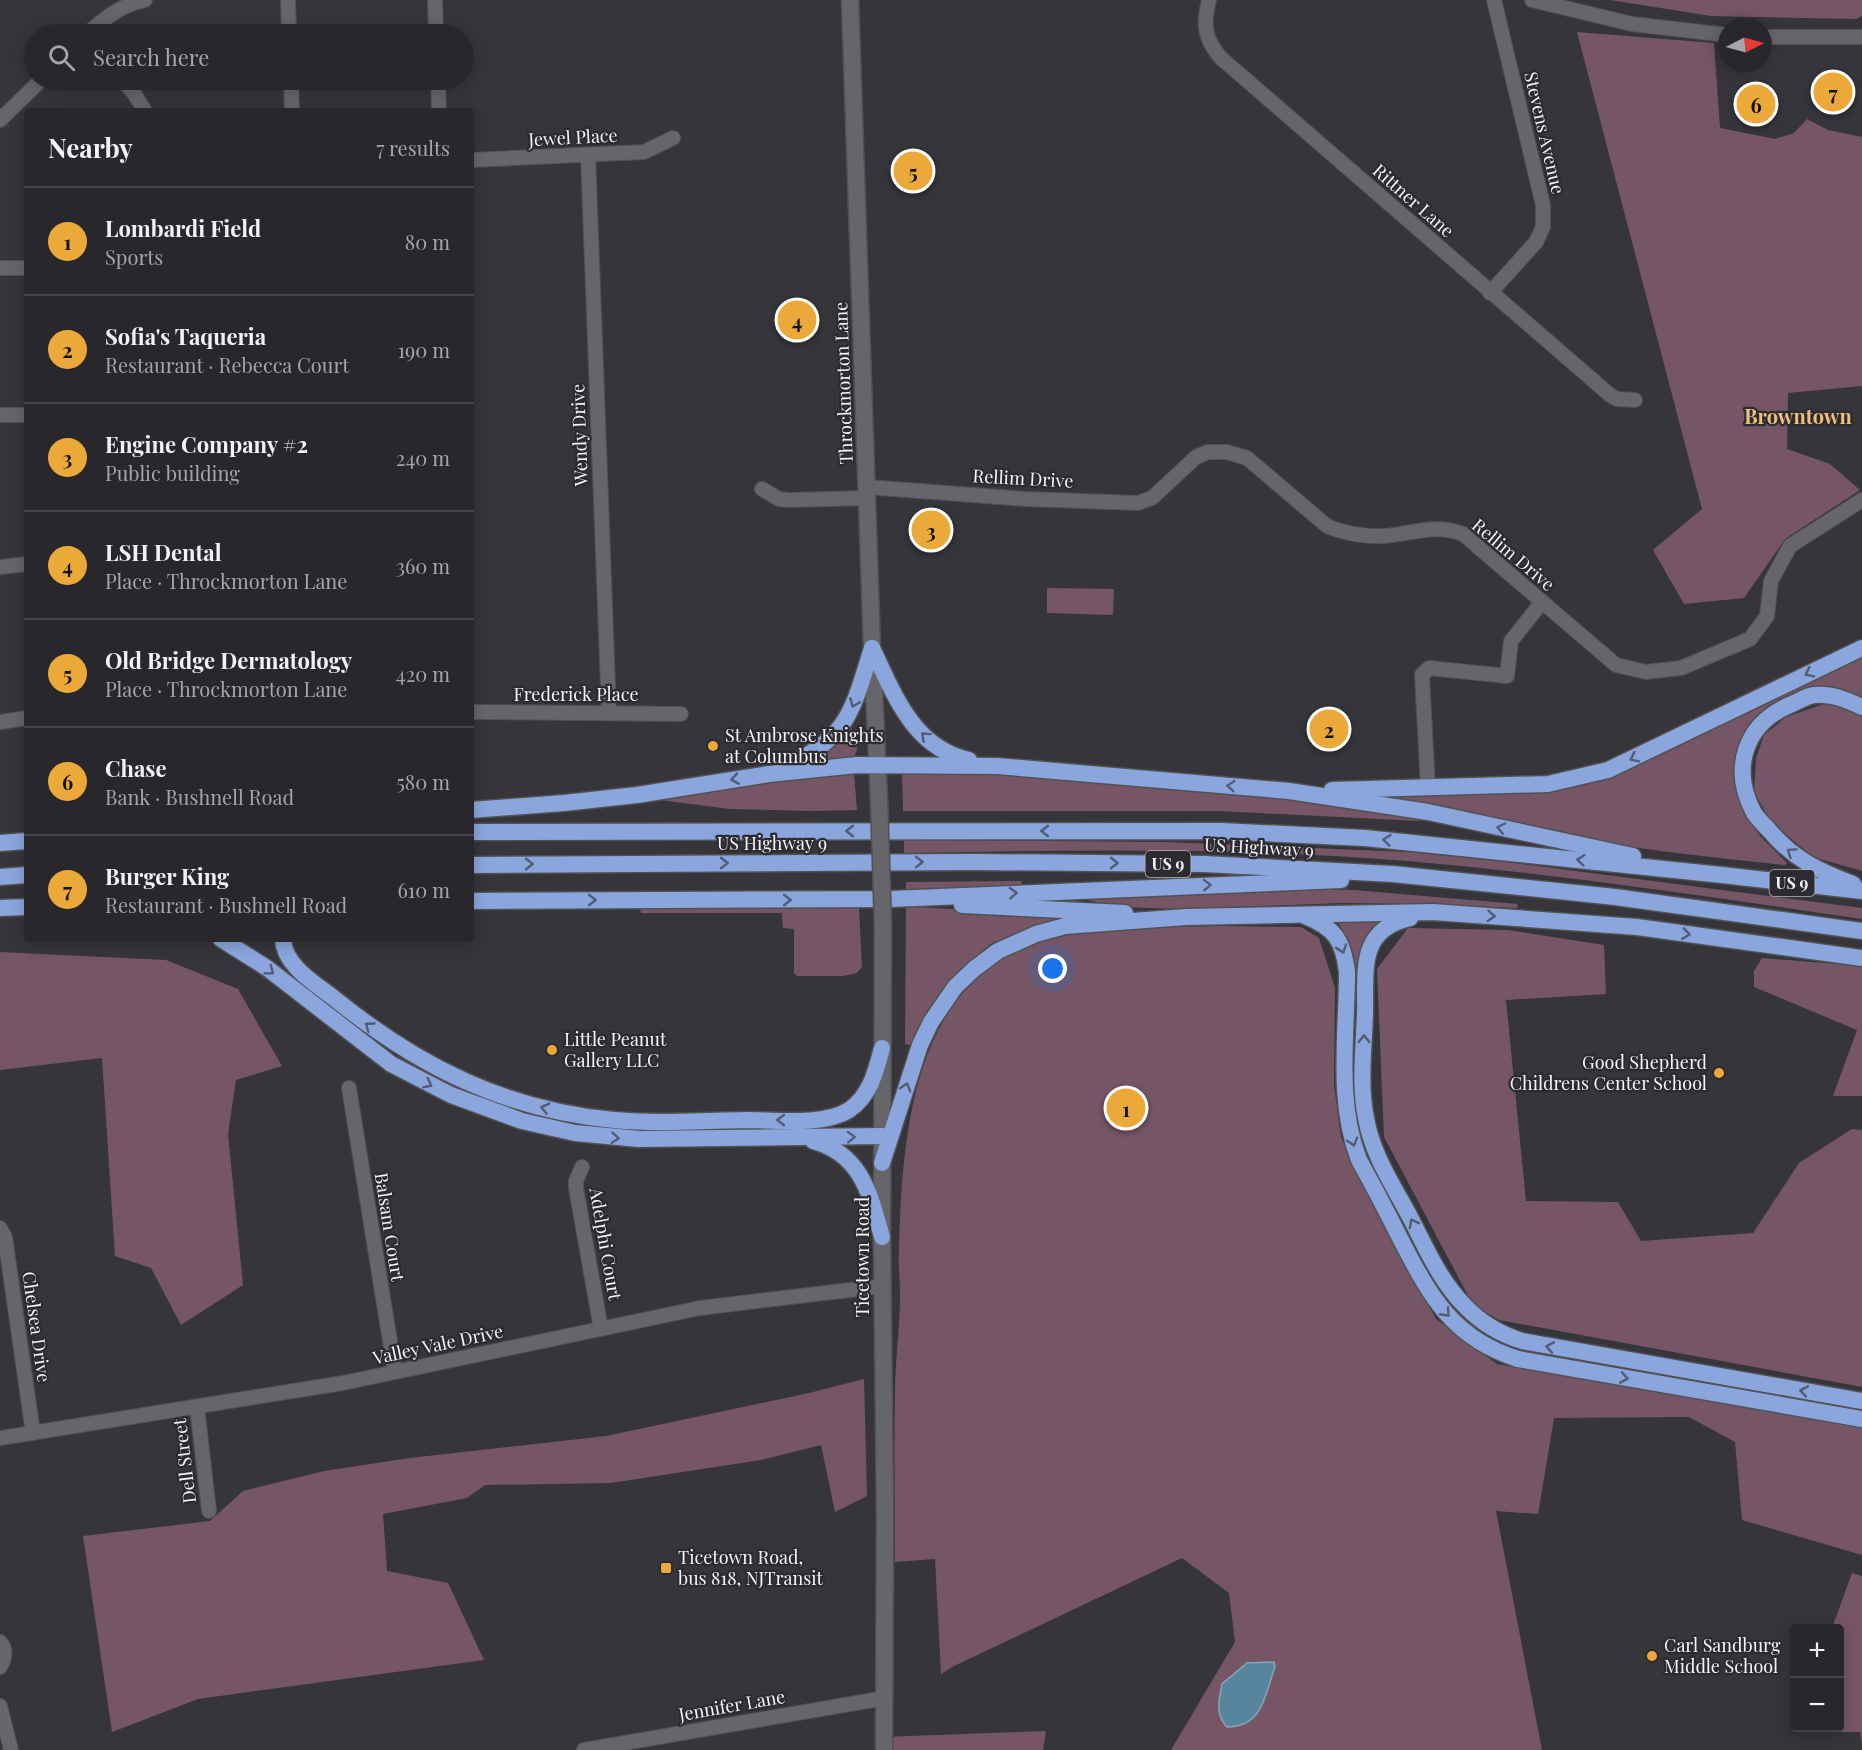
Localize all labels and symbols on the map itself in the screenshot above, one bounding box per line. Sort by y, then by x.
north arrow [1718,18,1772,72]
street label: Stevens Avenue [1519,69,1571,196]
pin: 7 [1814,70,1852,115]
pin: 6 [1736,82,1776,126]
street label: Jewel Place [527,123,618,151]
pin: 5 [894,148,932,194]
street label: Rittner Lane [1368,158,1459,242]
pin: 4 [778,298,816,342]
street label: Throckmorton Lane [828,301,858,465]
street label: Wendy Drive [565,383,593,488]
district label: Browntown [1744,402,1853,429]
street label: Rellim Drive [972,463,1074,493]
pin: 3 [912,508,950,552]
street label: Rellim Drive [1467,513,1560,596]
one-way arrow [1805,666,1816,678]
street label: Frederick Place [513,682,639,706]
one-way arrow [849,697,861,708]
pin: 2 [1310,706,1348,752]
place label: St Ambrose Knights at Columbus [725,723,884,768]
one-way arrow [921,732,931,743]
marker: St Ambrose Knights at Columbus [706,739,720,753]
one-way arrow [1629,750,1640,762]
one-way arrow [730,772,739,784]
one-way arrow [1226,780,1236,793]
one-way arrow [1496,822,1506,835]
one-way arrow [845,825,854,837]
one-way arrow [1040,825,1049,837]
street label: US Highway 9 [717,831,827,855]
street label: US Highway 9 [1203,832,1315,862]
one-way arrow [1382,834,1391,847]
one-way arrow [1787,848,1798,859]
road number: US 9 [1146,851,1190,877]
one-way arrow [1576,854,1585,867]
one-way arrow [915,856,924,868]
one-way arrow [720,857,729,869]
one-way arrow [1110,857,1119,869]
one-way arrow [525,858,534,870]
road number: US 9 [1770,870,1814,896]
one-way arrow [1203,878,1212,891]
one-way arrow [1008,887,1017,900]
one-way arrow [588,894,597,906]
one-way arrow [783,894,792,906]
one-way arrow [1487,909,1496,922]
one-way arrow [1681,927,1690,939]
one-way arrow [1334,943,1347,953]
your location [1038,954,1067,983]
one-way arrow [264,963,275,974]
one-way arrow [365,1022,376,1033]
place label: Little Peanut Gallery LLC [564,1027,667,1072]
one-way arrow [1358,1034,1371,1043]
marker: Little Peanut Gallery LLC [545,1043,559,1057]
place label: Good Shepherd Childrens Center School [1510,1050,1708,1095]
marker: Good Shepherd Childrens Center School [1712,1066,1726,1080]
one-way arrow [422,1077,433,1089]
one-way arrow [899,1082,911,1093]
pin: 1 [1106,1086,1146,1130]
one-way arrow [540,1103,550,1116]
one-way arrow [776,1114,785,1126]
one-way arrow [847,1130,856,1143]
one-way arrow [610,1131,619,1144]
one-way arrow [1346,1136,1358,1147]
street label: Balsam Court [370,1171,411,1284]
street label: Adelphi Court [584,1185,628,1303]
street label: Ticetown Road [850,1196,874,1317]
one-way arrow [1409,1219,1420,1229]
street label: Chelsea Drive [17,1270,57,1384]
one-way arrow [1439,1306,1450,1317]
street label: Valley Vale Drive [369,1319,505,1370]
one-way arrow [1546,1341,1556,1354]
one-way arrow [1619,1371,1629,1384]
one-way arrow [1800,1386,1809,1398]
street label: Dell Street [167,1417,201,1505]
place label: Ticetown Road, bus 818, NJTransit [678,1545,823,1590]
marker: Ticetown Road, bus 818, NJTransit [659,1561,673,1575]
place label: Carl Sandburg Middle School [1664,1633,1781,1678]
marker: Carl Sandburg Middle School [1645,1649,1659,1663]
street label: Jennifer Lane [676,1684,787,1726]

